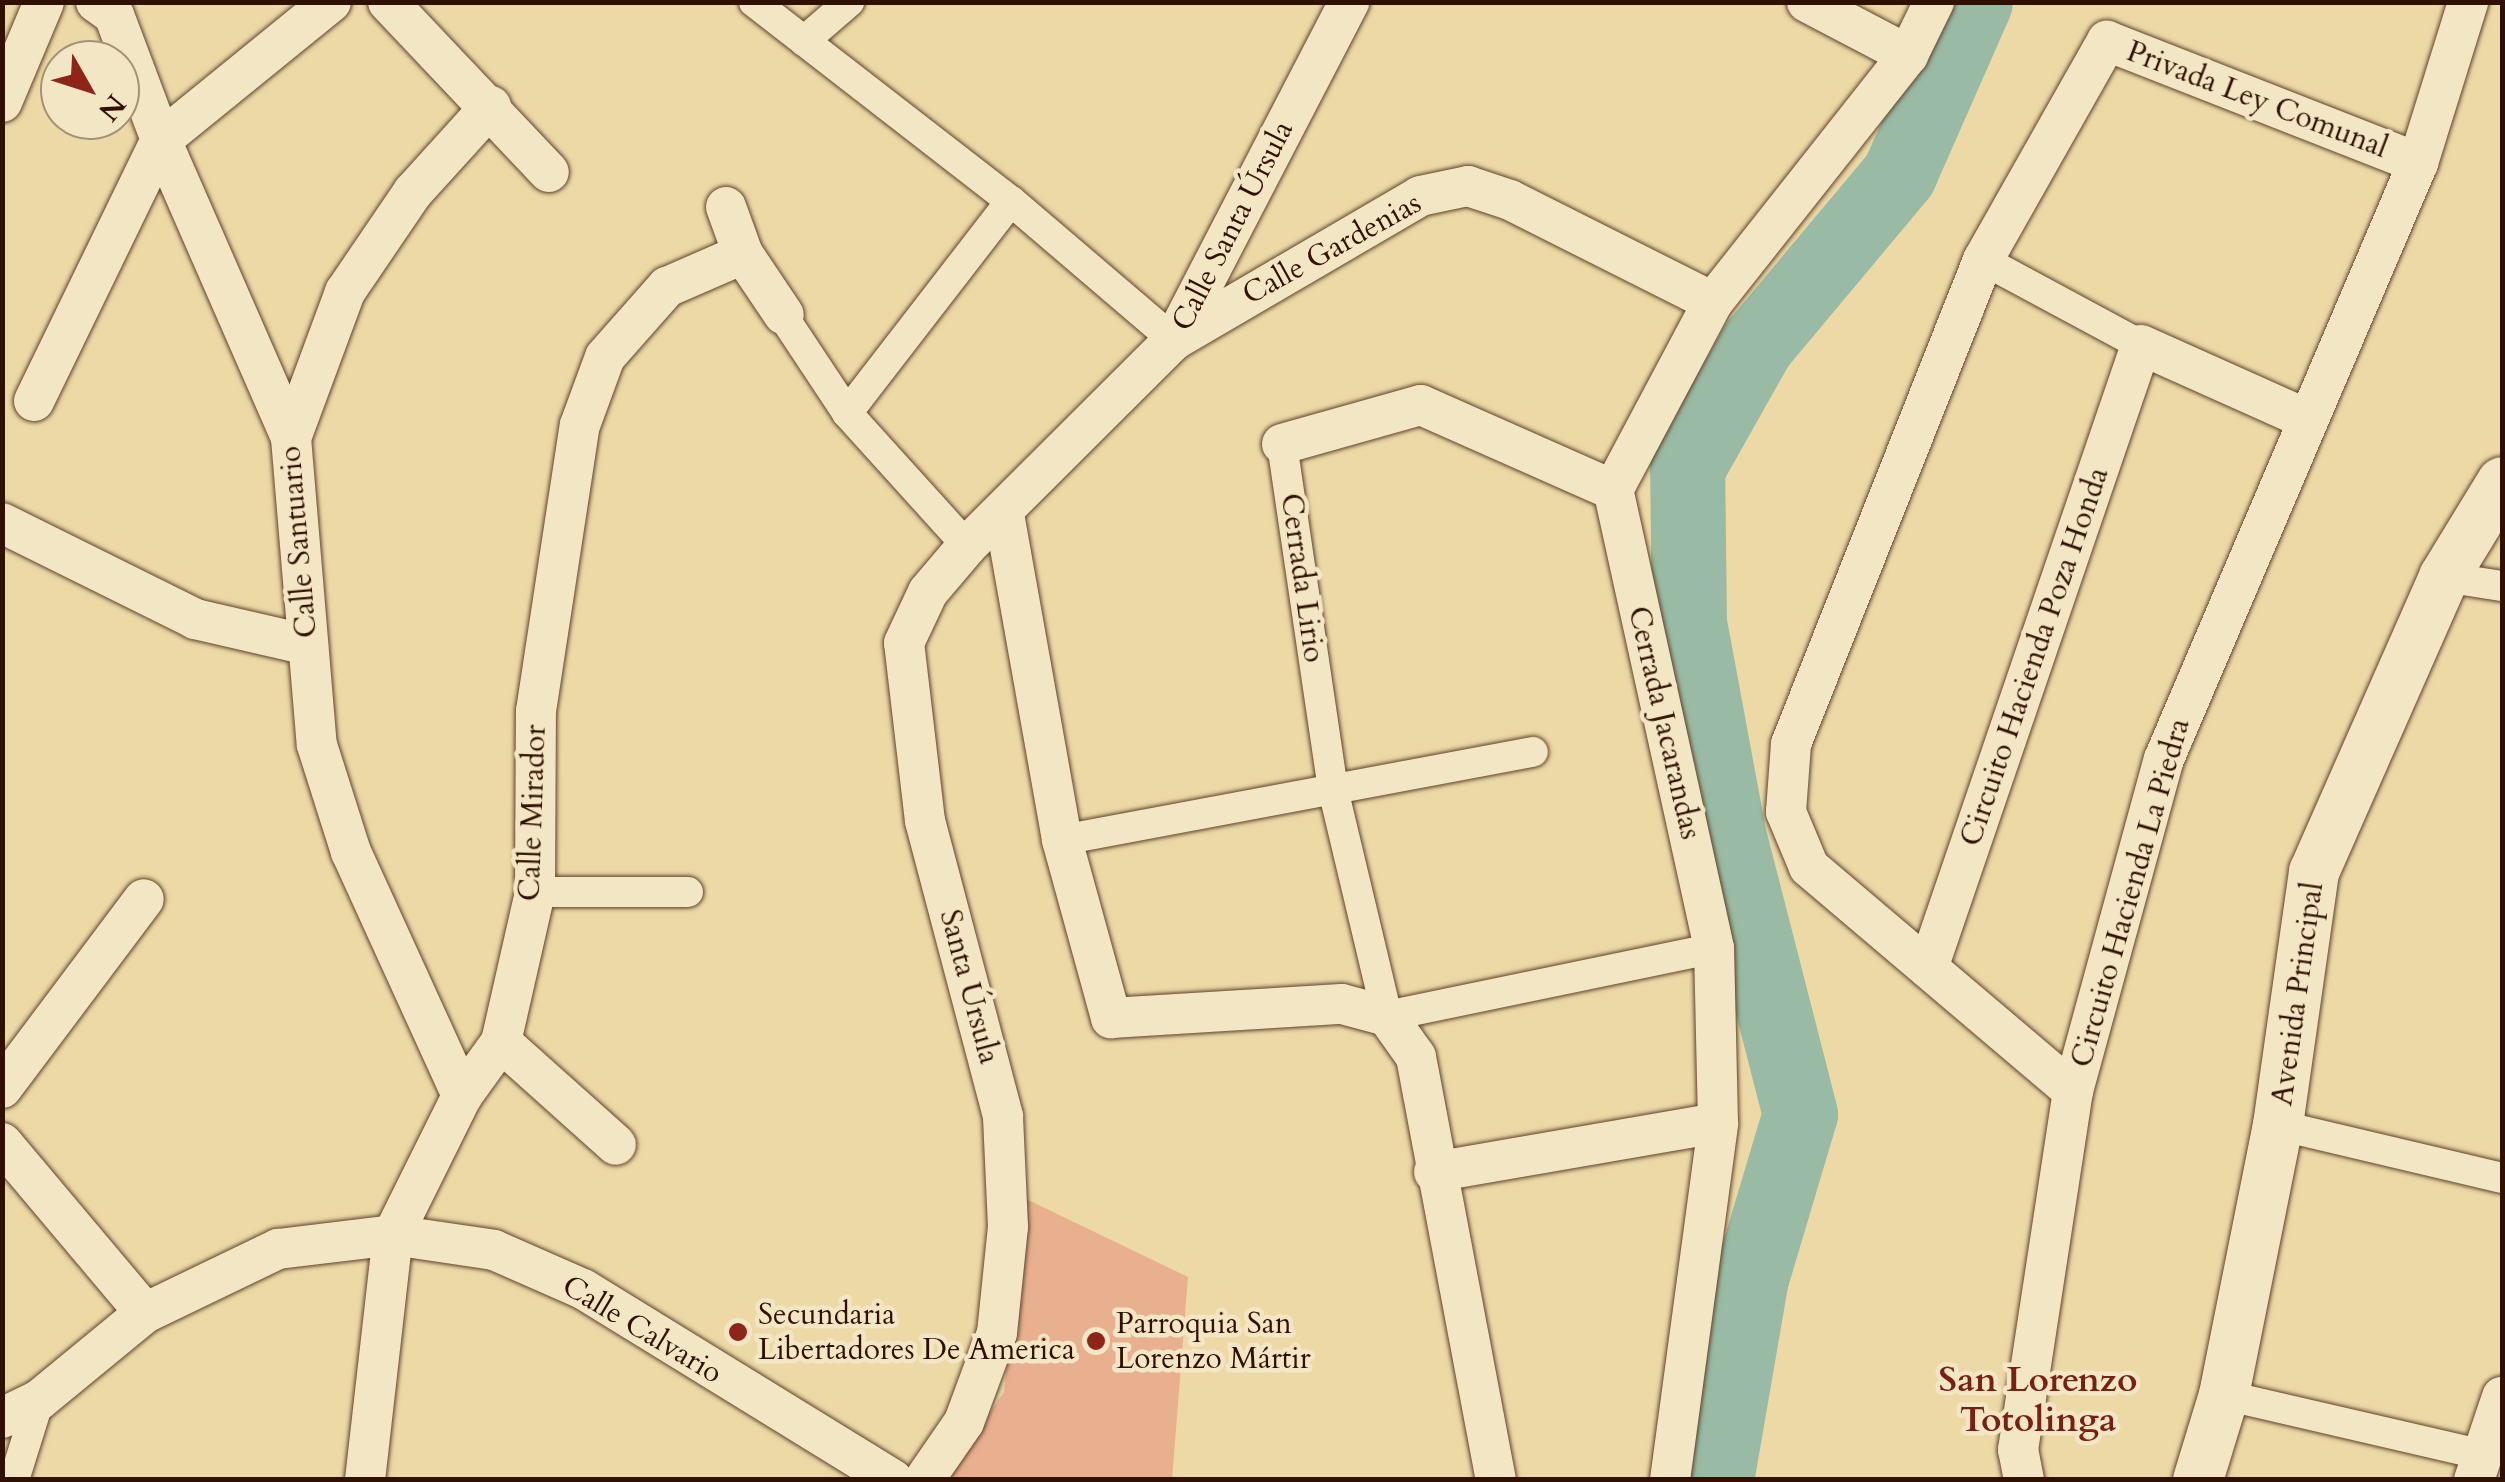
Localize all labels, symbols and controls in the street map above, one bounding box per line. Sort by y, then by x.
street label: Privada Ley Comunal [2121,34,2393,166]
north arrow [40,40,140,140]
text: N [89,86,134,129]
street label: Calle Santa Úrsula [1165,115,1301,337]
street label: Calle Gardenias [1236,185,1428,313]
street label: Calle Santuario [273,445,325,639]
street label: Circuito Hacienda Poza Honda [1953,463,2117,851]
street label: Cerrada Lirio [1272,491,1332,665]
street label: Cerrada Jacarandas [1620,603,1708,843]
street label: Circuito Hacienda La Piedra [2064,714,2198,1072]
street label: Calle Mirador [512,724,554,902]
street label: Avenida Principal [2264,880,2332,1108]
street label: Santa Úrsula [931,906,1007,1068]
street label: Calle Calvario [556,1268,728,1392]
place label: Secundaria Libertadores De America [758,1297,1075,1368]
place label: Parroquia San Lorenzo Mártir [1116,1306,1311,1376]
marker: Secundaria Libertadores De America [727,1321,749,1343]
marker: Parroquia San Lorenzo Mártir [1085,1330,1107,1352]
district label: San Lorenzo Totolinga [1939,1359,2137,1441]

